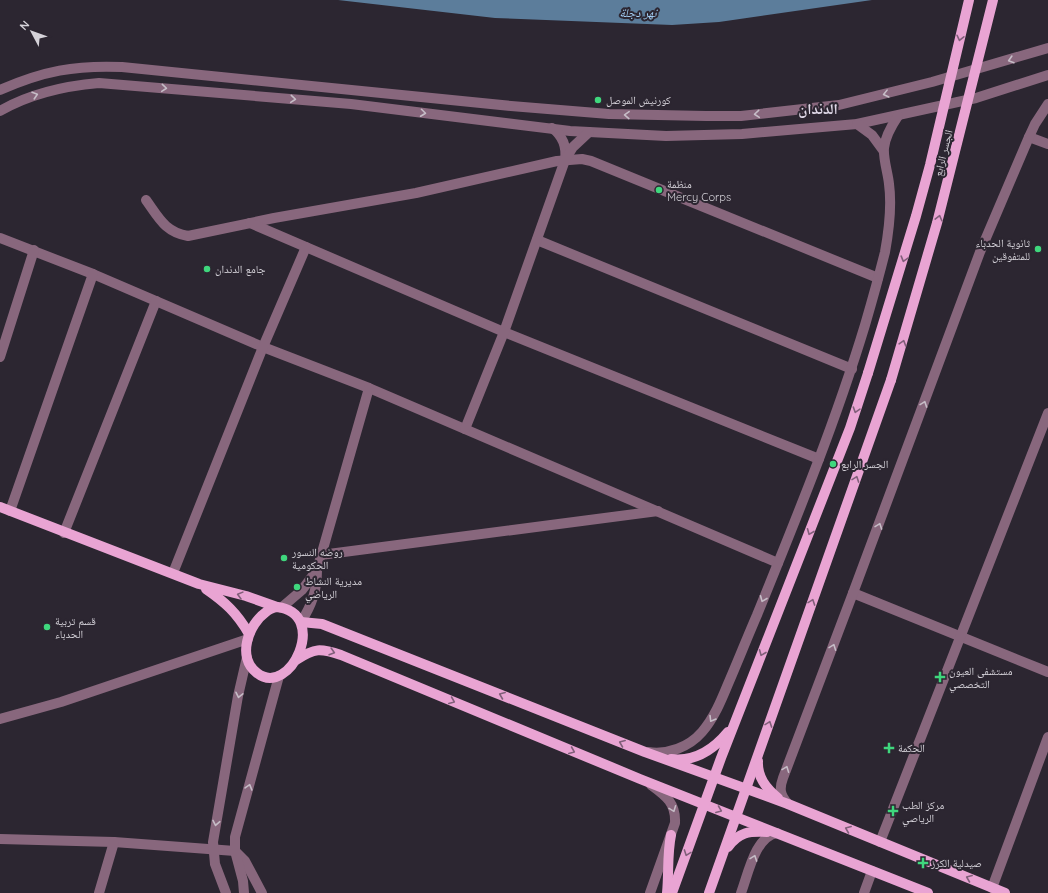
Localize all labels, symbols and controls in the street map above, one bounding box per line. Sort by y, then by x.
water label: نهر دجلة [620,5,659,20]
north arrow [12,12,52,52]
text: N [17,18,32,33]
one-way arrow [956,34,965,41]
one-way arrow [1008,55,1015,64]
one-way arrow [161,84,167,93]
one-way arrow [882,90,889,98]
one-way arrow [32,91,39,100]
place label: كورنيش الموصل [606,93,671,107]
one-way arrow [290,94,296,103]
marker: كورنيش الموصل [593,95,603,105]
district label: الدندان [798,99,838,118]
one-way arrow [420,108,426,117]
one-way arrow [754,109,760,118]
one-way arrow [624,110,630,119]
street label: الجسر الرابع [930,128,956,178]
place label: منظمة Mercy Corps [667,177,731,204]
marker: منظمة Mercy Corps [654,185,664,195]
one-way arrow [934,214,943,221]
place label: ثانوية الحدباء للمتفوقين [975,236,1030,263]
marker: ثانوية الحدباء للمتفوقين [1033,244,1043,254]
one-way arrow [900,255,909,262]
place label: جامع الدندان [215,262,266,276]
marker: جامع الدندان [202,264,212,274]
one-way arrow [898,339,907,346]
one-way arrow [919,400,927,407]
one-way arrow [852,407,861,414]
place label: الجسر الرابع [841,457,888,471]
marker: الجسر الرابع [828,459,838,469]
one-way arrow [851,476,860,483]
one-way arrow [874,522,882,529]
one-way arrow [807,528,815,535]
place label: روضه النسور الحكومية [291,545,343,572]
marker: روضه النسور الحكومية [279,553,289,563]
place label: مديرية النشاط الرياضي [305,574,362,603]
marker: مديرية النشاط الرياضي [292,582,302,592]
one-way arrow [237,591,243,599]
one-way arrow [760,595,768,603]
one-way arrow [808,598,816,605]
place label: قسم تربية الحدباء [55,614,96,641]
marker: قسم تربية الحدباء [42,622,52,632]
one-way arrow [828,644,836,651]
one-way arrow [328,647,335,656]
one-way arrow [759,649,767,656]
place label: مستشفى العيون التخصصي [949,664,1012,693]
marker: مستشفى العيون التخصصي [934,671,946,683]
one-way arrow [498,691,505,699]
one-way arrow [235,692,243,698]
one-way arrow [449,697,456,705]
one-way arrow [709,715,716,722]
one-way arrow [764,721,772,728]
one-way arrow [619,739,626,747]
place label: الحكمة [898,741,925,755]
marker: الحكمة [883,742,895,754]
one-way arrow [568,746,576,754]
one-way arrow [782,765,790,772]
one-way arrow [244,784,253,791]
place label: مركز الطب الرياصي [902,798,944,827]
one-way arrow [668,805,676,812]
marker: مركز الطب الرياصي [887,805,899,817]
one-way arrow [715,806,722,814]
one-way arrow [213,820,221,826]
one-way arrow [845,826,853,834]
one-way arrow [683,849,691,856]
one-way arrow [749,855,758,862]
place label: صيدلية الكرز [930,856,982,870]
marker: صيدلية الكرز [918,858,928,868]
one-way arrow [965,875,972,883]

